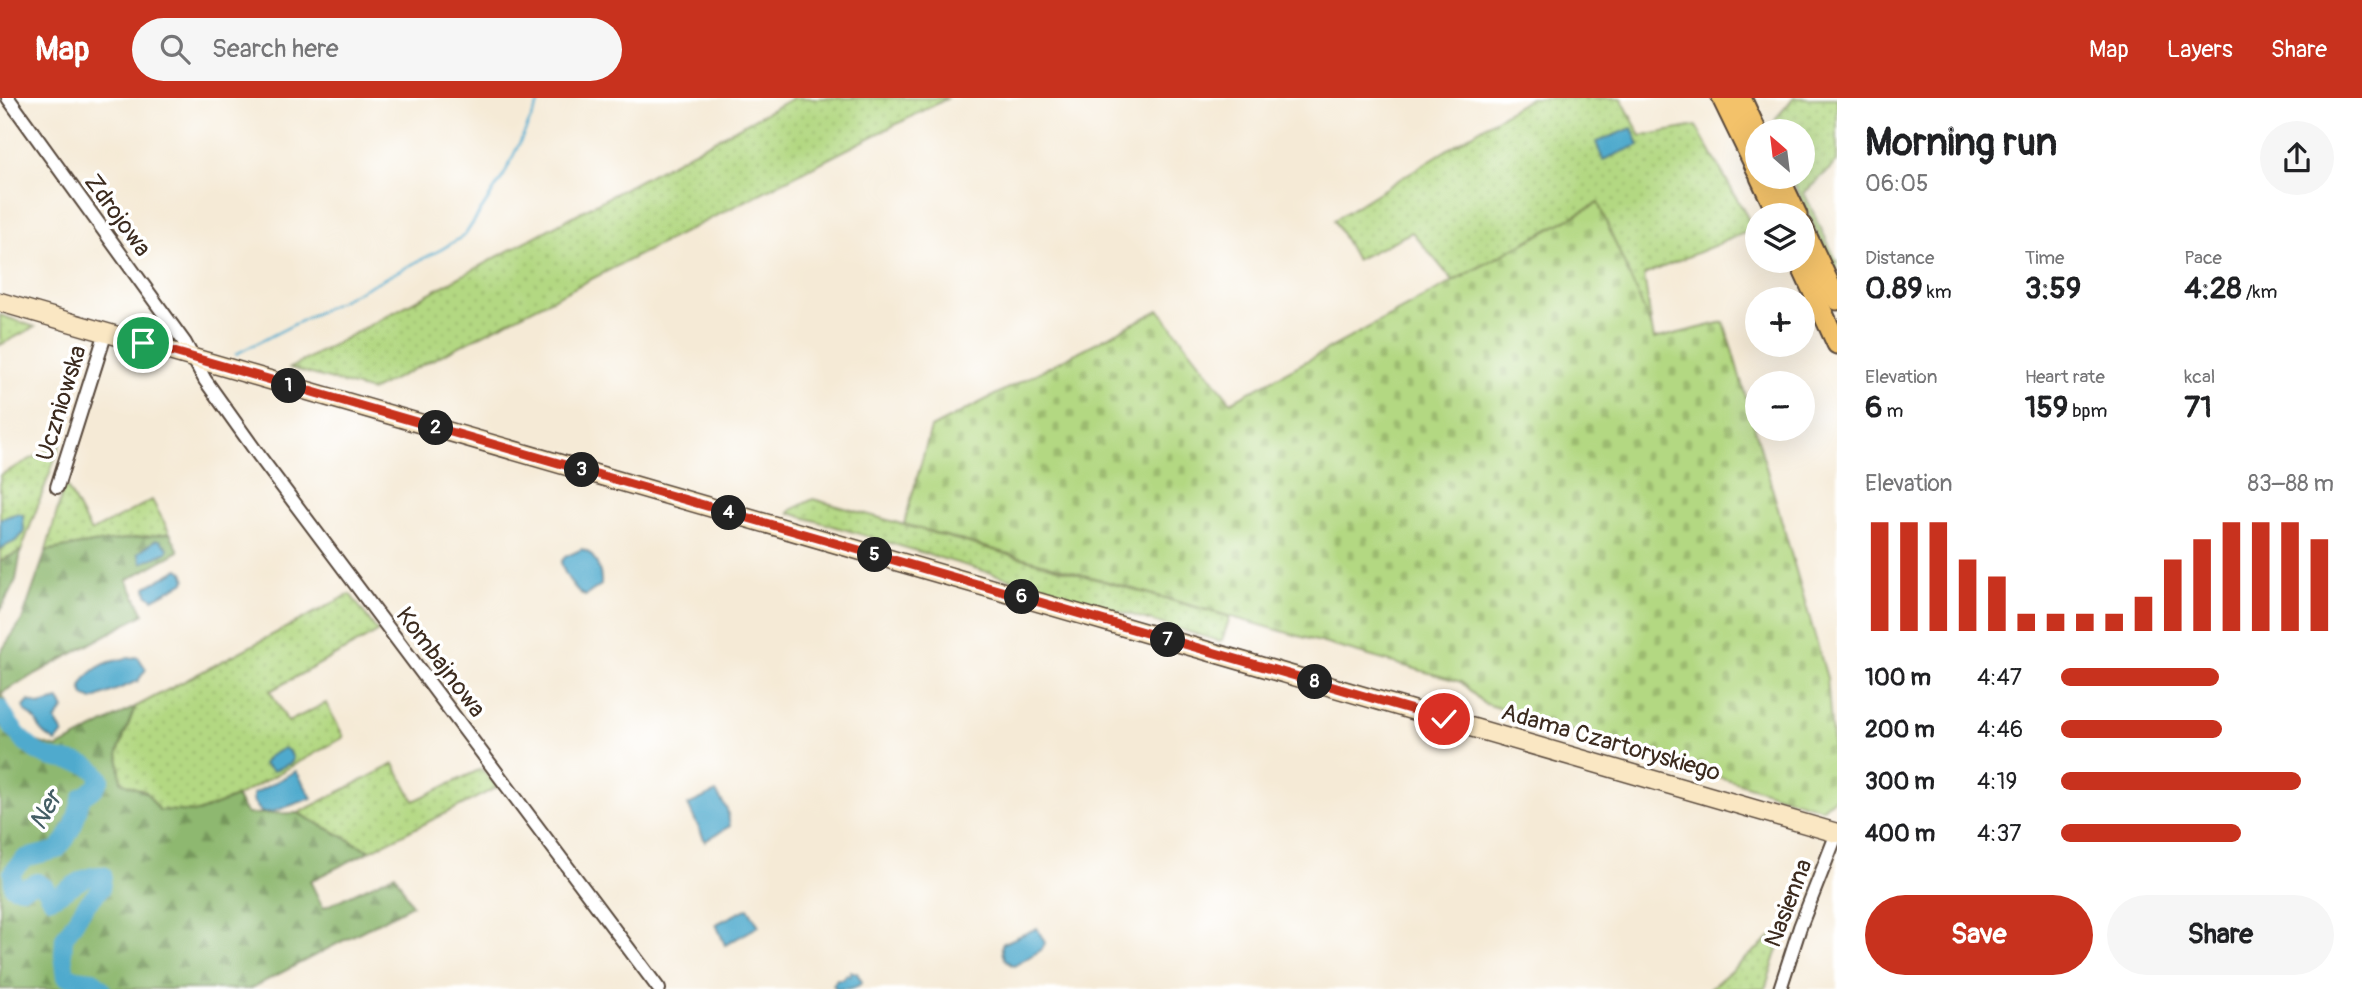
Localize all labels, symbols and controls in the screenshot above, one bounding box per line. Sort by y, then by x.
search box [132,18,622,81]
text: Map [35,29,90,70]
icon: search [156,30,194,68]
text: Search here [212,33,339,65]
text: Map [2089,35,2129,64]
text: Layers [2167,35,2233,64]
text: Share [2271,35,2327,64]
north arrow [1745,119,1815,189]
map controls [1745,119,1815,441]
text: Morning run [1865,119,2057,167]
button: share [2260,121,2334,195]
street label: Zdrojowa [78,168,157,262]
text: 06:05 [1865,169,1928,198]
button: layers [1745,203,1815,273]
text: Distance [1865,246,1934,270]
text: Time [2025,246,2064,270]
text: Pace [2184,246,2222,270]
text: 0.89 [1865,270,1923,307]
text: 3:59 [2025,270,2081,307]
text: 4:28 [2184,270,2242,307]
text: km [1923,280,1952,304]
text: /km [2242,280,2277,304]
button: + [1745,287,1815,357]
pin [113,313,173,373]
icon: arrive [124,324,162,362]
street label: Uczniowska [30,342,93,464]
text: Elevation [1865,365,1937,389]
text: Heart rate [2025,365,2105,389]
text: kcal [2184,365,2215,389]
pin: 1 [272,368,306,404]
button: − [1745,371,1815,441]
text: 1 [285,373,292,397]
text: 6 [1865,389,1882,426]
text: 159 [2025,389,2068,426]
text: 71 [2184,389,2212,426]
text: m [1882,399,1903,423]
text: bpm [2068,399,2107,423]
pin: 2 [418,410,453,446]
text: 2 [430,415,441,439]
pin: 3 [564,452,600,488]
text: 3 [576,457,587,481]
text: Elevation [1865,469,1953,498]
text: 83–88 m [2247,469,2334,498]
pin: 4 [712,496,746,530]
text: 4 [723,500,734,524]
pin: 5 [858,538,892,573]
text: 5 [869,542,880,566]
pin: 6 [1004,580,1040,614]
text: 6 [1016,584,1027,608]
street label: Kombajnowa [390,601,491,723]
pin: 7 [1150,622,1186,658]
text: 7 [1162,627,1173,651]
text: 100 m [1865,663,1931,692]
text: 4:47 [1977,663,2022,692]
pin: 8 [1298,664,1332,700]
text: 8 [1310,669,1319,693]
pin [1414,689,1474,749]
street label: Adama Czartoryskiego [1498,697,1724,788]
icon: check [1425,700,1463,738]
text: 200 m [1865,715,1935,744]
text: 4:46 [1977,715,2023,744]
text: 300 m [1865,767,1935,796]
text: 4:19 [1977,767,2017,796]
water label: Ner [22,782,71,836]
text: 400 m [1865,819,1935,848]
text: 4:37 [1977,819,2021,848]
street label: Nasienna [1758,855,1819,951]
button: Save [1865,895,2093,975]
button: Share [2107,895,2334,975]

